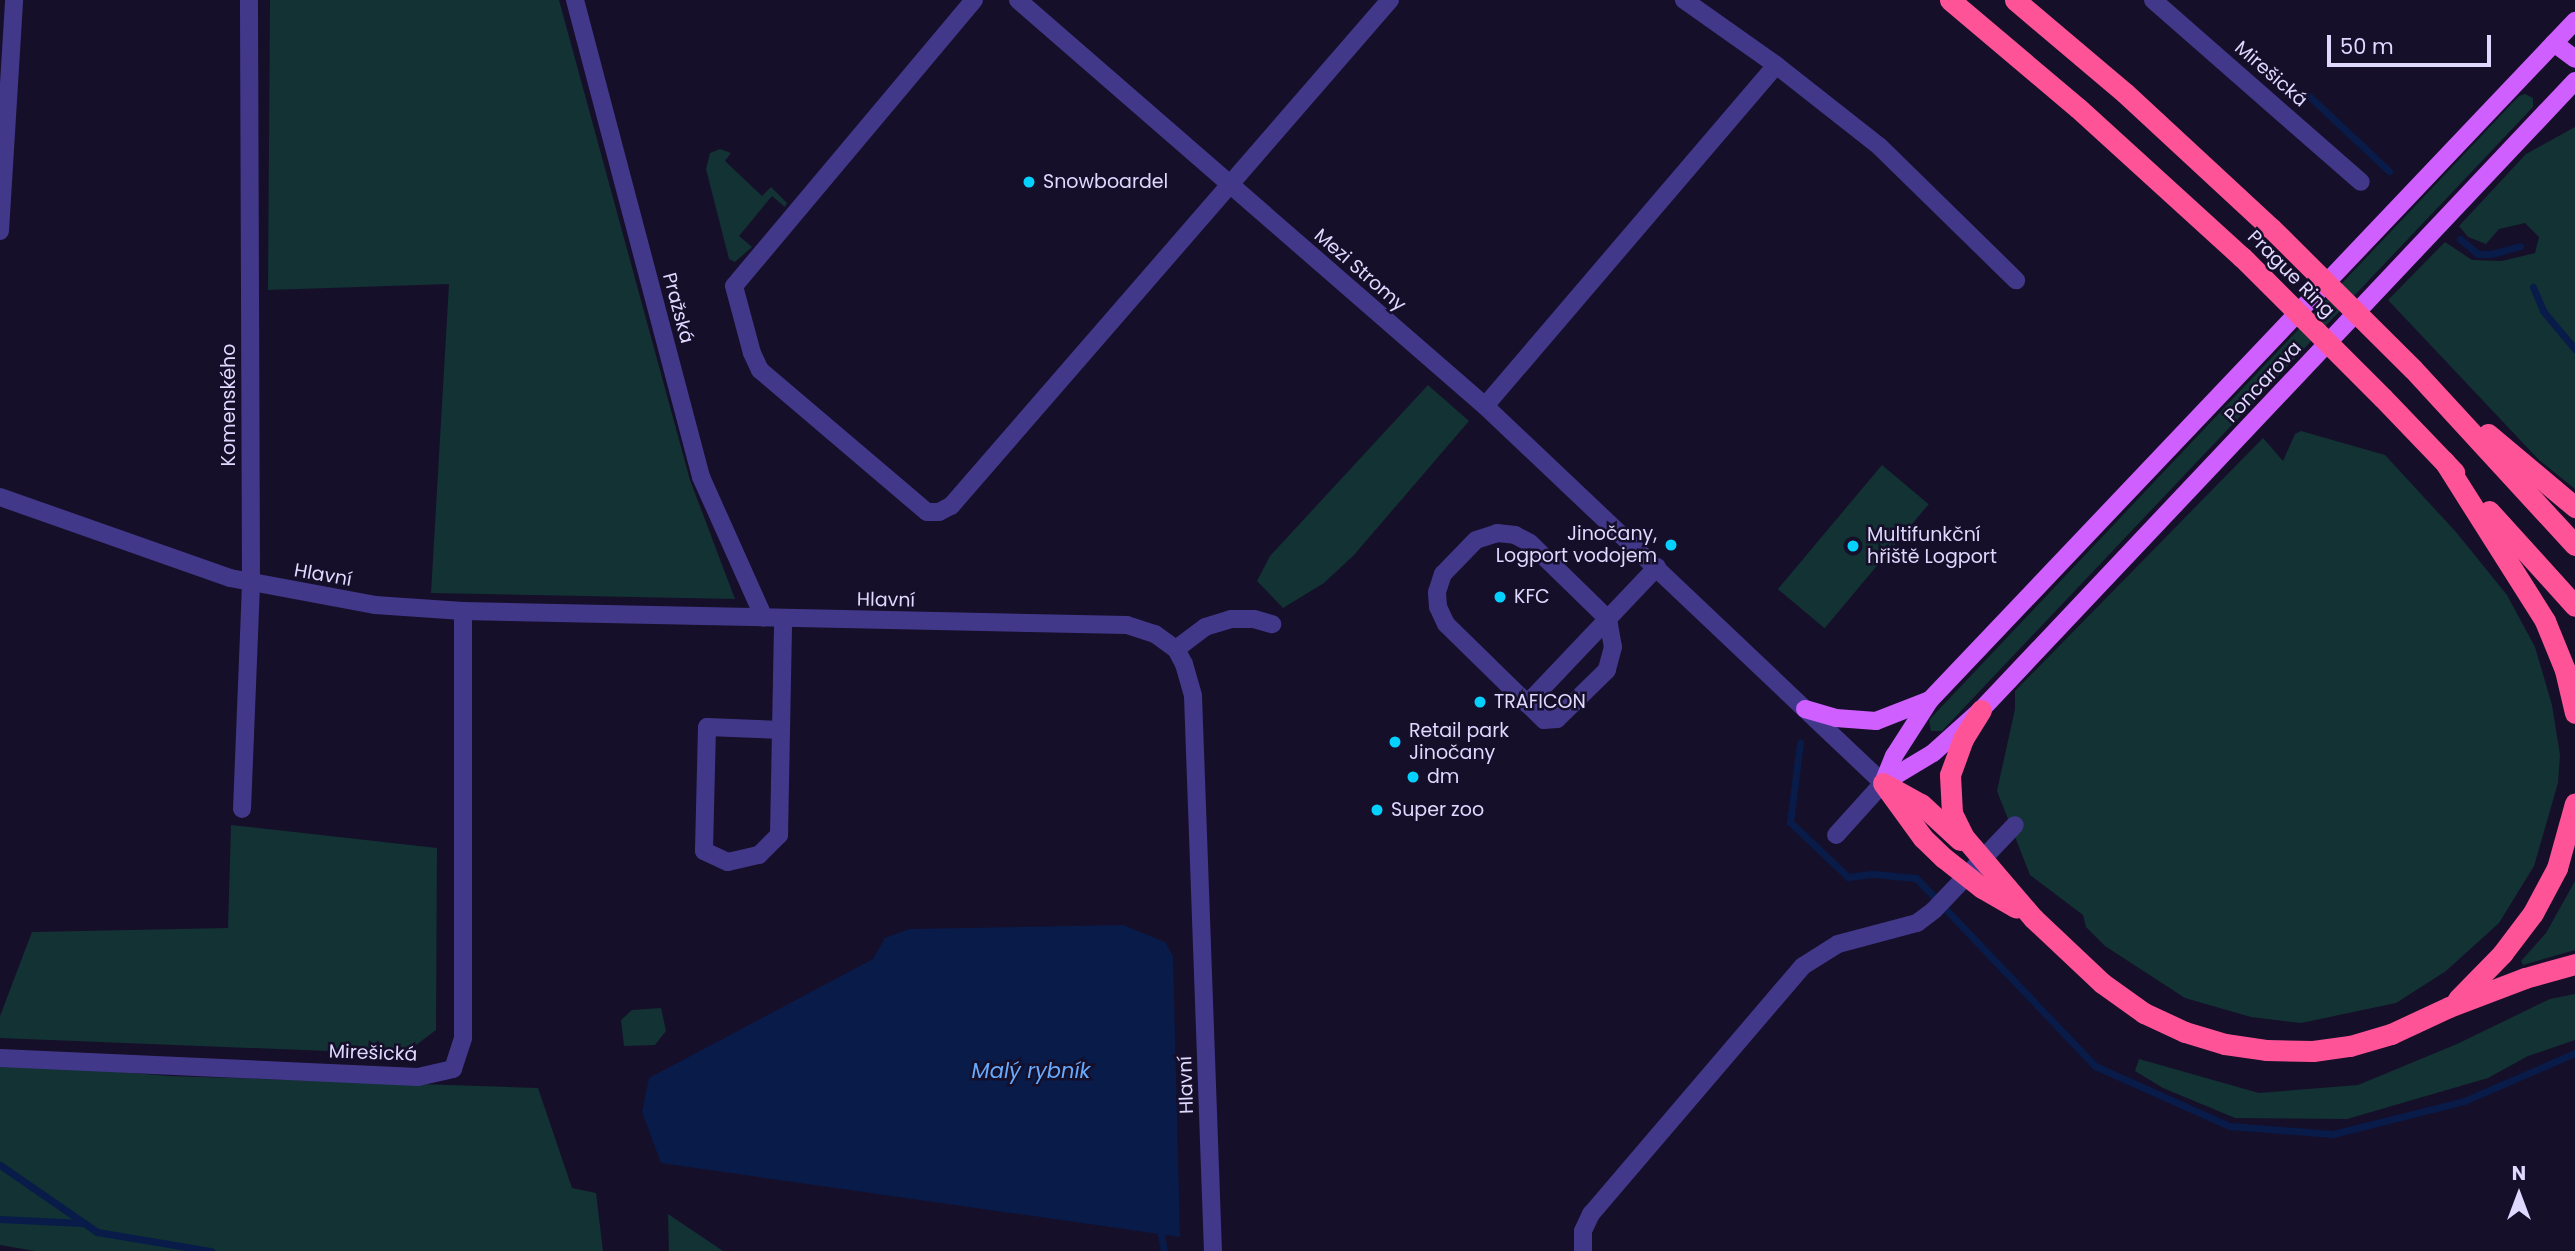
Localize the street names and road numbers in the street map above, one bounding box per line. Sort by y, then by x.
street label: Mirešická [2230,36,2312,112]
street label: Mezi Stromy [1309,224,1411,316]
street label: Prague Ring [2243,226,2339,322]
street label: Pražská [658,270,698,346]
street label: Poncarova [2220,337,2306,427]
street label: Komenského [218,344,240,466]
street label: Hlavní [292,559,354,591]
street label: Hlavní [857,588,915,612]
street label: Mirešická [328,1040,418,1066]
street label: Hlavní [1174,1056,1198,1114]

